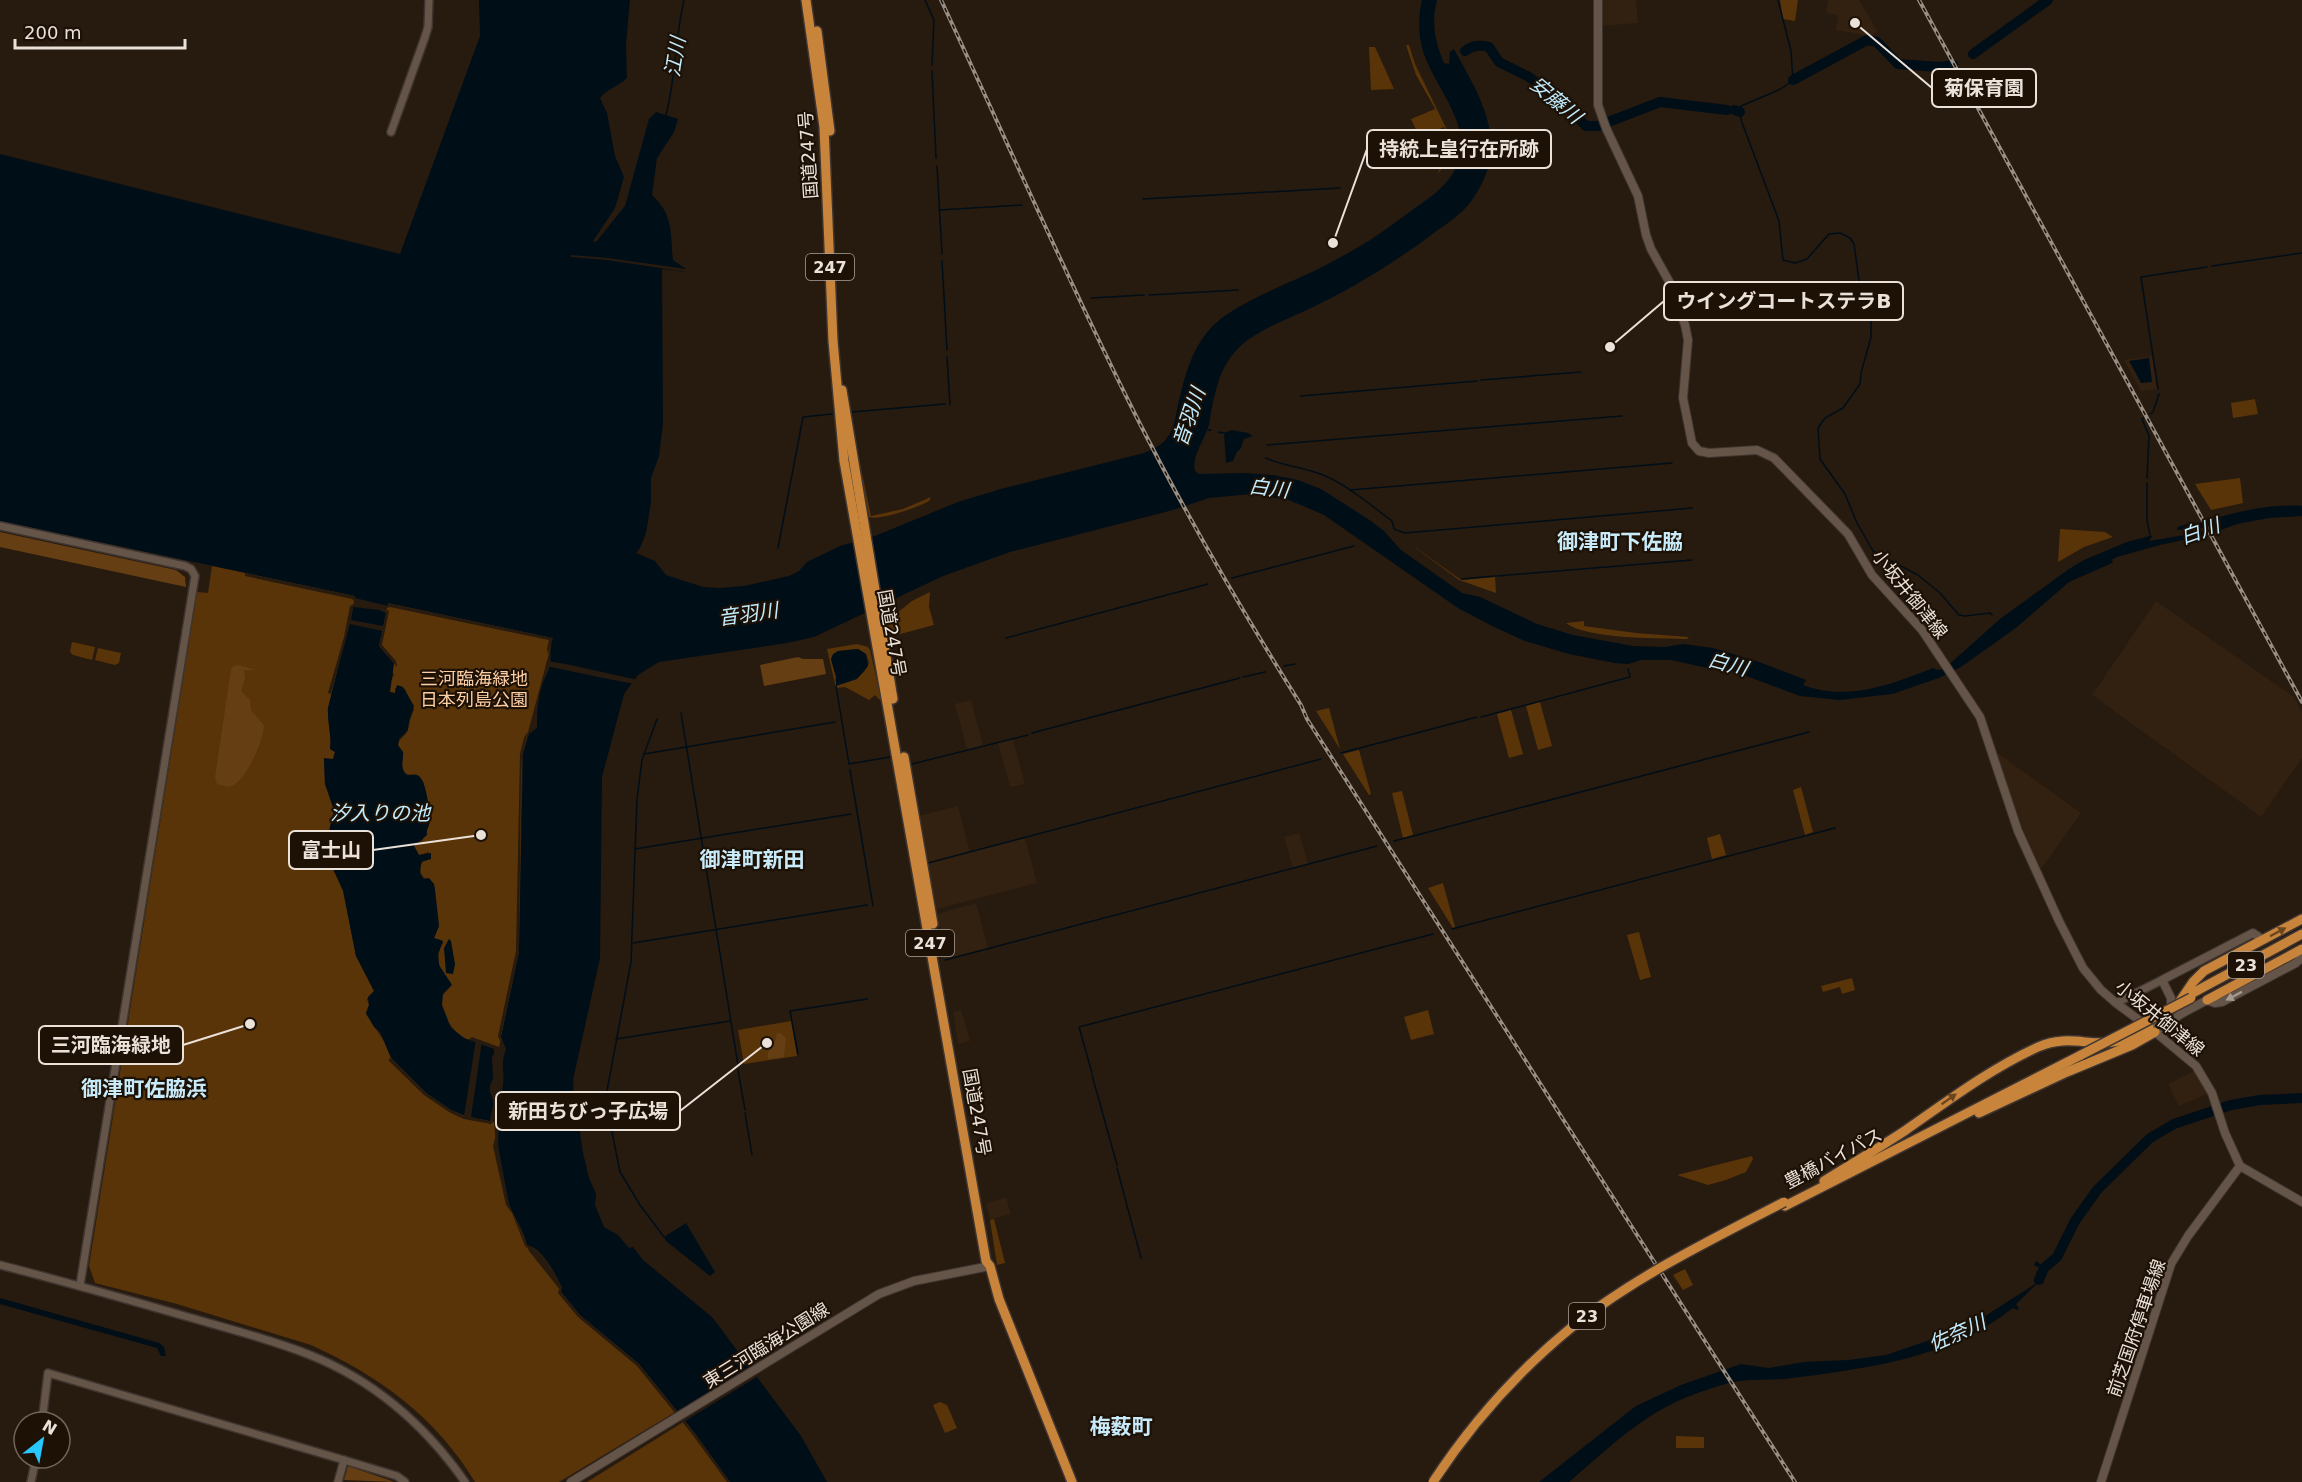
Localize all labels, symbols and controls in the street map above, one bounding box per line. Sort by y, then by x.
scale bar [15,12,184,50]
text: 200 m [24,22,82,43]
water label: 江川 [660,33,690,79]
callout: 菊保育園 [1932,69,2036,107]
water label: 安藤川 [1525,72,1588,130]
text: 菊保育園 [1944,76,2024,100]
street label: 国道247号 [794,110,822,200]
callout: 持統上皇行在所跡 [1367,130,1551,168]
text: 持統上皇行在所跡 [1379,137,1539,161]
road number: 247 [806,254,854,280]
callout: ウイングコートステラB [1664,282,1903,320]
text: ウイングコートステラB [1676,289,1892,313]
water label: 音羽川 [1168,383,1211,449]
water label: 白川 [1248,474,1292,503]
water label: 白川 [2177,512,2225,549]
district label: 御津町下佐脇 [1557,530,1683,554]
street label: 小坂井御津線 [1868,545,1952,643]
street label: 国道247号 [874,588,910,678]
water label: 音羽川 [717,598,781,630]
water label: 白川 [1706,647,1752,681]
park label: 三河臨海緑地 日本列島公園 [420,668,528,710]
water label: 汐入りの池 [330,801,432,825]
callout: 富士山 [289,831,373,869]
text: 富士山 [301,838,361,862]
district label: 御津町新田 [700,848,805,872]
one-way arrow [2269,927,2287,937]
road number: 247 [906,930,954,956]
road number: 23 [2228,952,2264,978]
street label: 小坂井御津線 [2111,976,2209,1060]
one-way arrow [2225,991,2242,1001]
callout: 三河臨海緑地 [39,1026,183,1064]
text: 三河臨海緑地 [51,1033,171,1057]
street label: 国道247号 [959,1067,995,1157]
district label: 御津町佐脇浜 [81,1077,207,1101]
callout: 新田ちびっ子広場 [496,1092,680,1130]
one-way arrow [1942,1093,1957,1105]
text: 新田ちびっ子広場 [508,1099,668,1123]
street label: 豊橋バイパス [1781,1123,1885,1193]
street label: 前芝国府停車場線 [2103,1257,2169,1399]
street label: 東三河臨海公園線 [699,1298,833,1392]
road number: 23 [1569,1303,1605,1329]
water label: 佐奈川 [1925,1309,1991,1356]
north arrow [12,1410,72,1470]
district label: 梅薮町 [1090,1415,1153,1439]
text: N [39,1416,60,1439]

